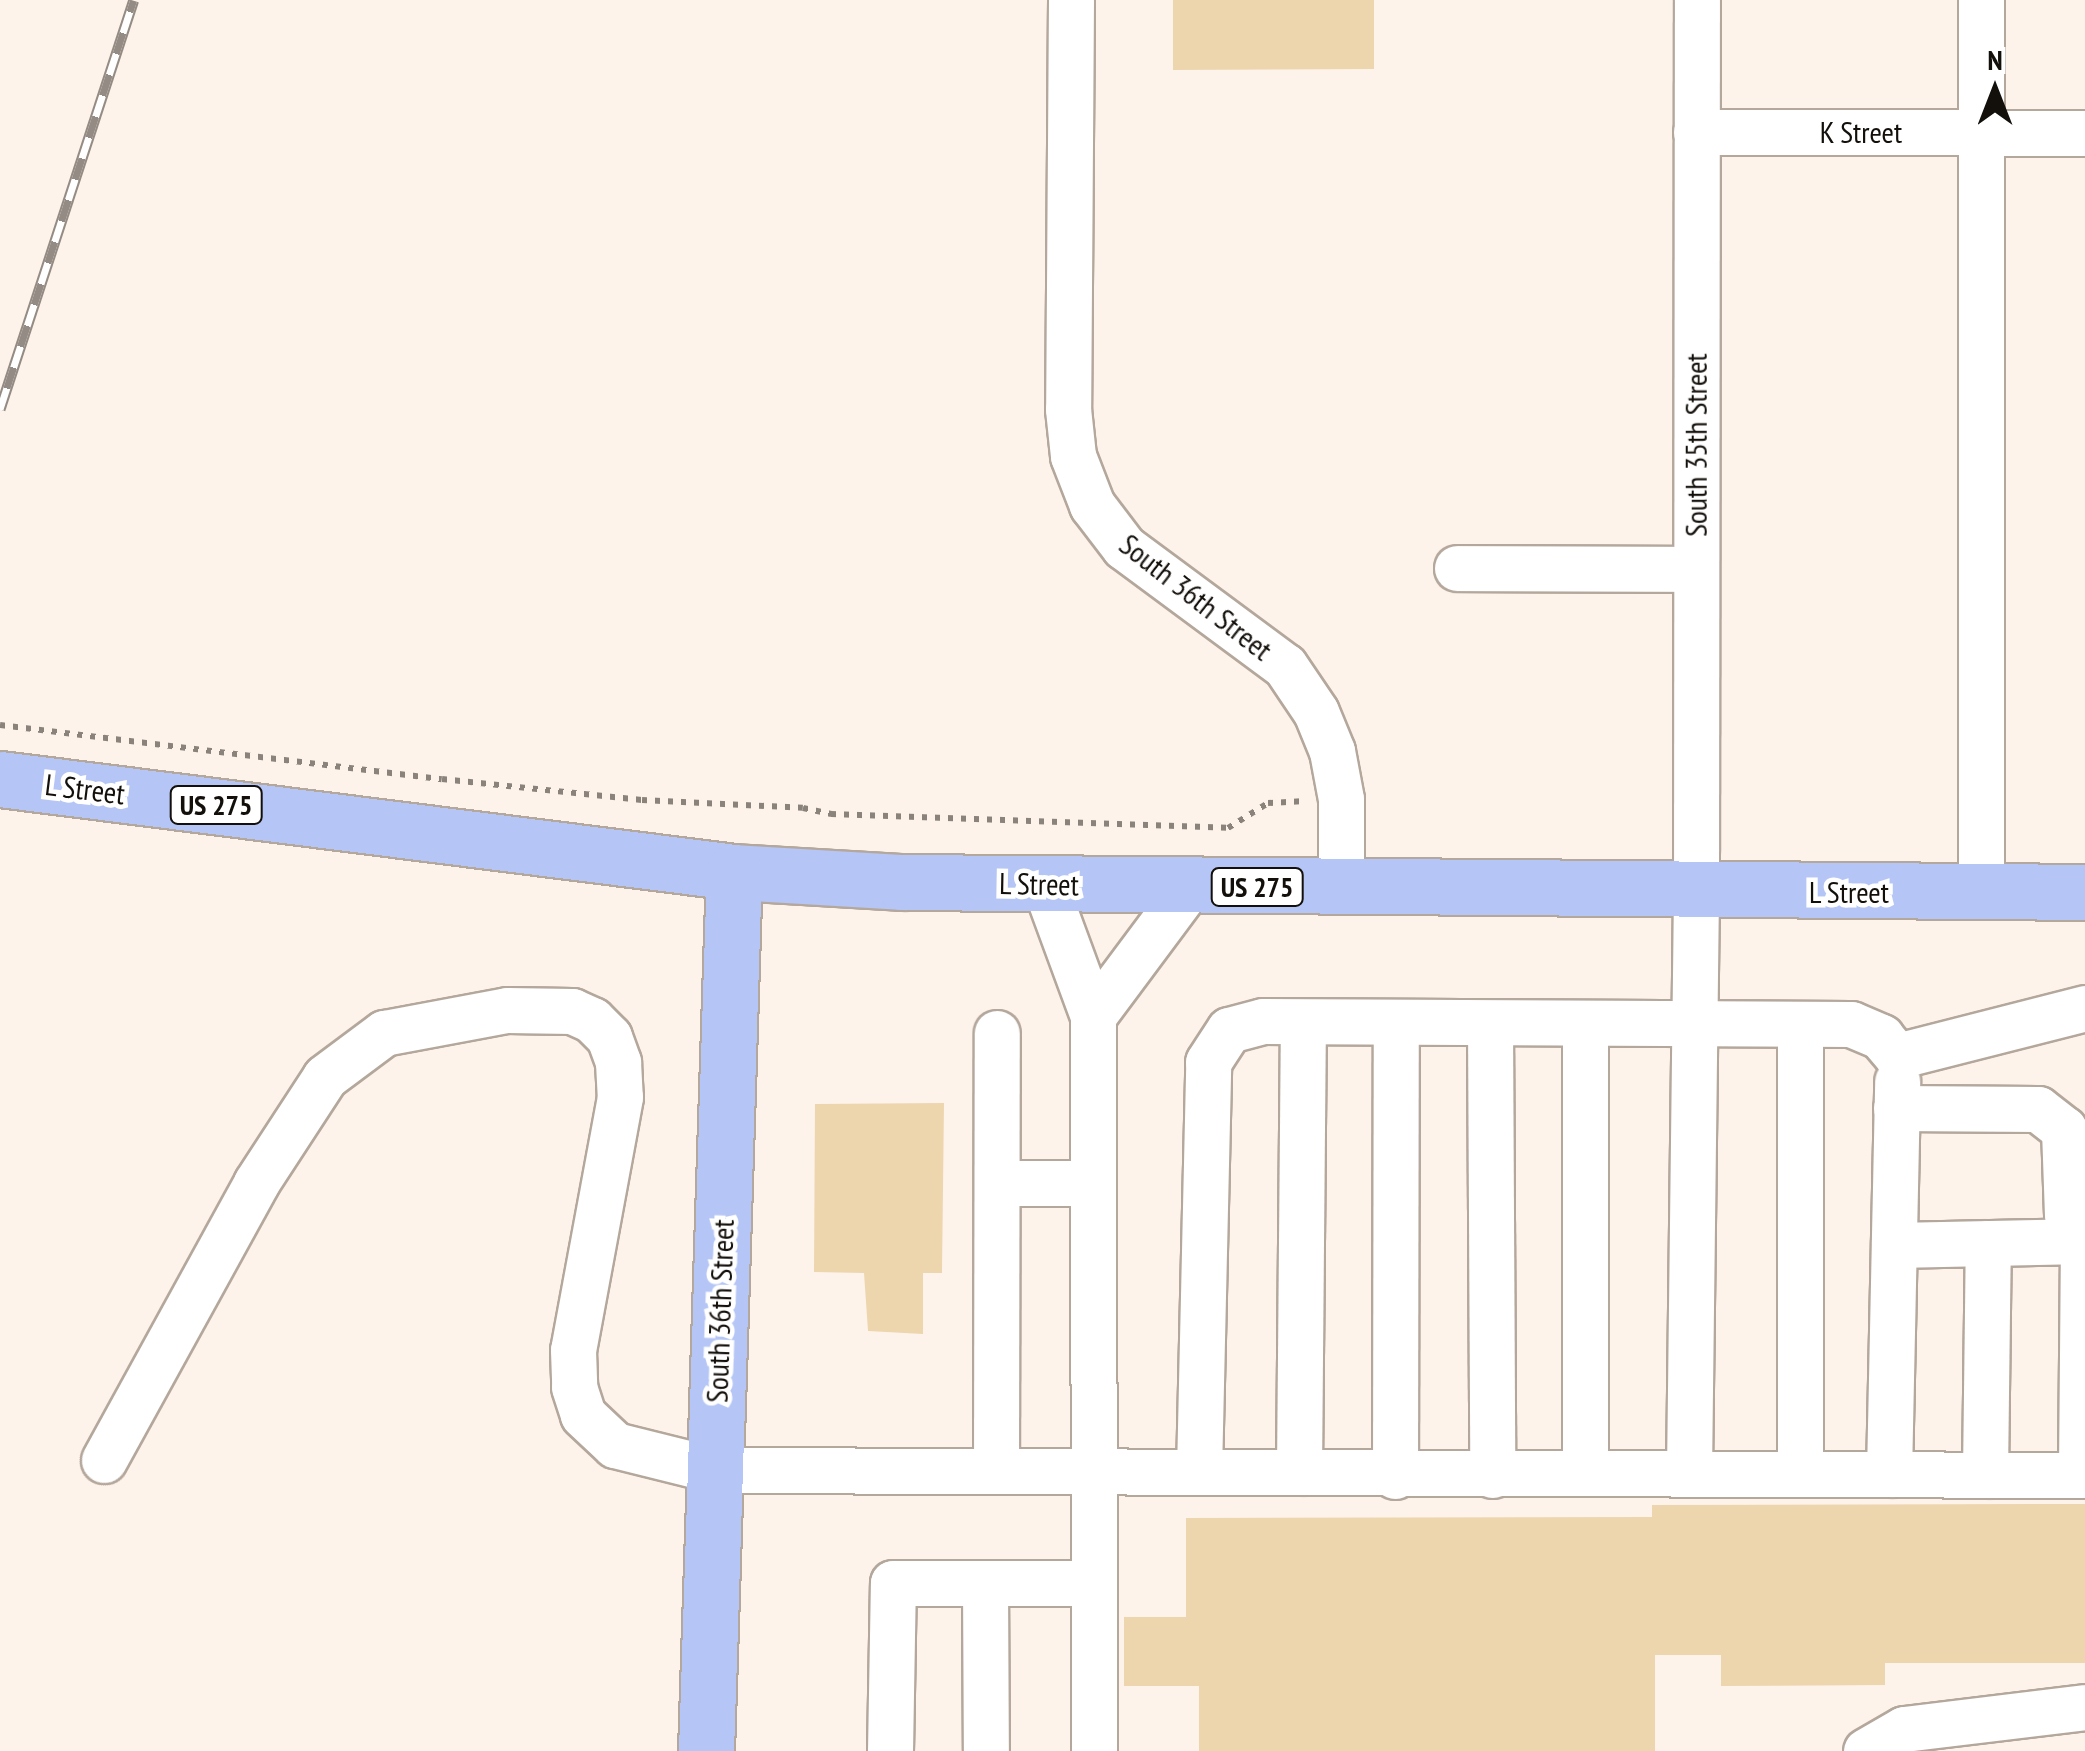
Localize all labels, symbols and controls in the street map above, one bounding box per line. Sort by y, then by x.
north arrow [1945,40,2045,140]
text: N [1987,41,2003,78]
street label: K Street [1819,114,1903,150]
street label: South 35th Street [1678,353,1714,537]
street label: South 36th Street [1113,526,1279,668]
street label: L Street [43,766,127,812]
road number: US 275 [168,782,264,828]
road number: US 275 [1210,864,1304,910]
street label: L Street [998,865,1080,903]
street label: L Street [1809,874,1889,910]
street label: South 36th Street [699,1219,741,1403]

